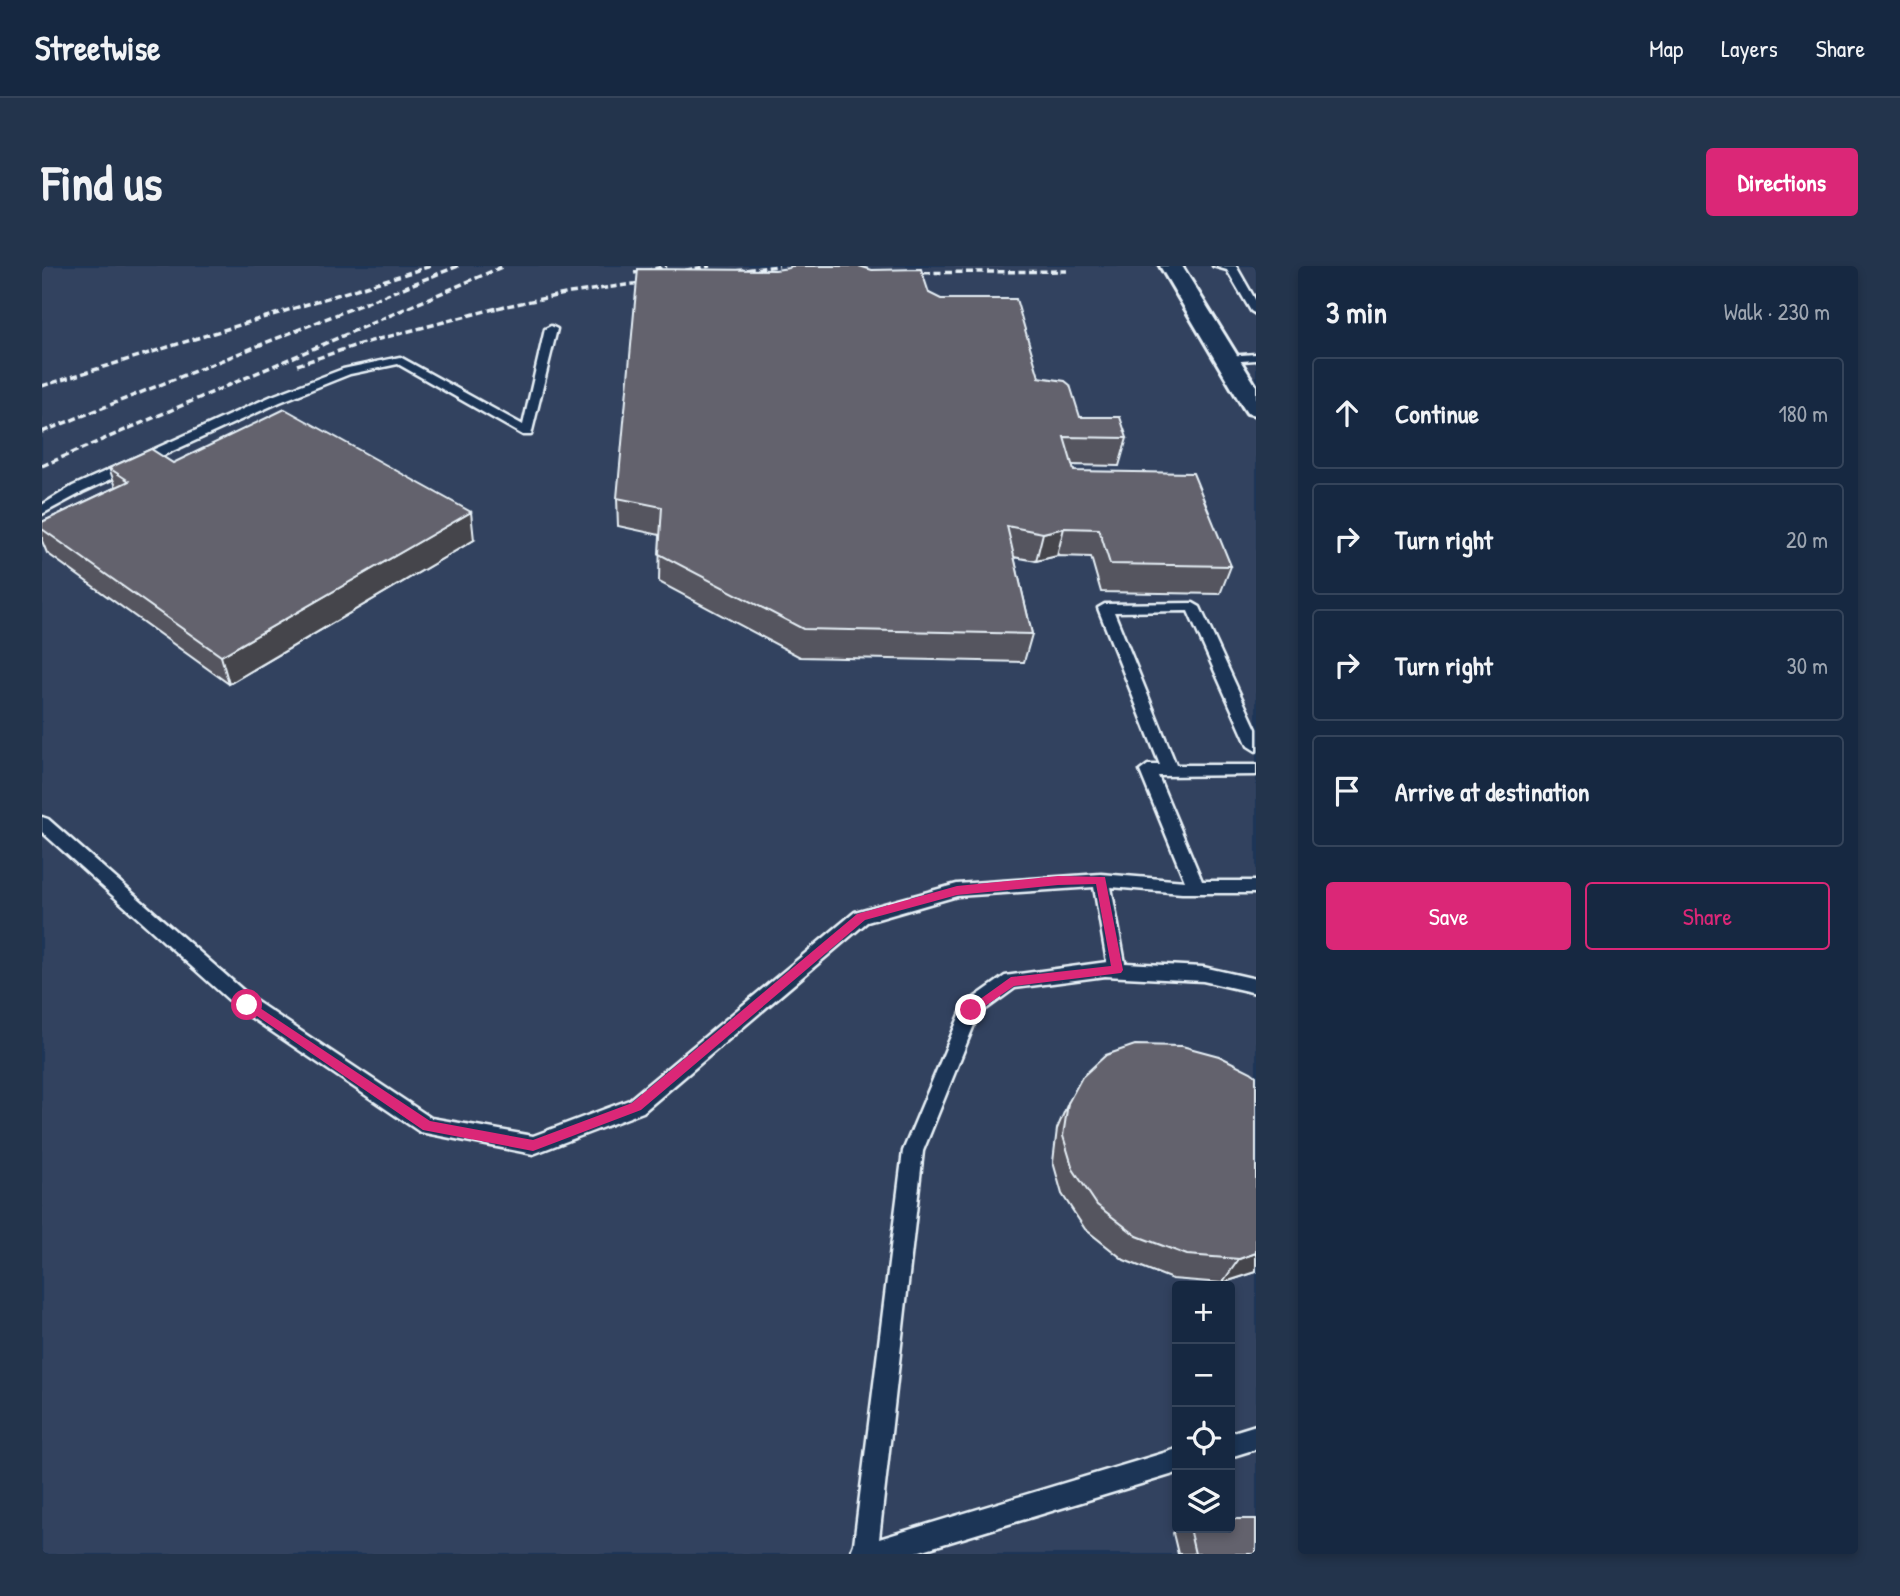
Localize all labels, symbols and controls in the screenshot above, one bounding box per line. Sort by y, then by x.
text: Streetwise [35,26,160,70]
text: Map [1649,32,1683,64]
text: Layers [1721,32,1778,64]
text: Share [1816,32,1865,64]
button: Directions [1706,148,1858,216]
text: Find us [42,149,162,215]
text: 3 min [1326,292,1387,332]
text: Walk · 230 m [1724,296,1830,327]
icon: ahead [1328,394,1366,432]
text: Continue [1395,396,1479,431]
text: 180 m [1778,398,1828,429]
icon: right [1328,520,1366,558]
text: Turn right [1395,522,1493,557]
text: 20 m [1786,524,1828,555]
icon: right [1328,646,1366,684]
text: Turn right [1395,648,1493,683]
text: 30 m [1786,650,1828,681]
icon: arrive [1328,772,1366,810]
text: Arrive at destination [1395,774,1590,809]
button: Save [1326,882,1571,950]
button: Share [1585,882,1830,950]
route start [231,989,262,1020]
route end [955,994,986,1025]
map controls [1172,1281,1235,1533]
button: + [1172,1281,1235,1344]
button: − [1172,1344,1235,1407]
button: locate [1172,1407,1235,1470]
button: layers [1172,1470,1235,1533]

